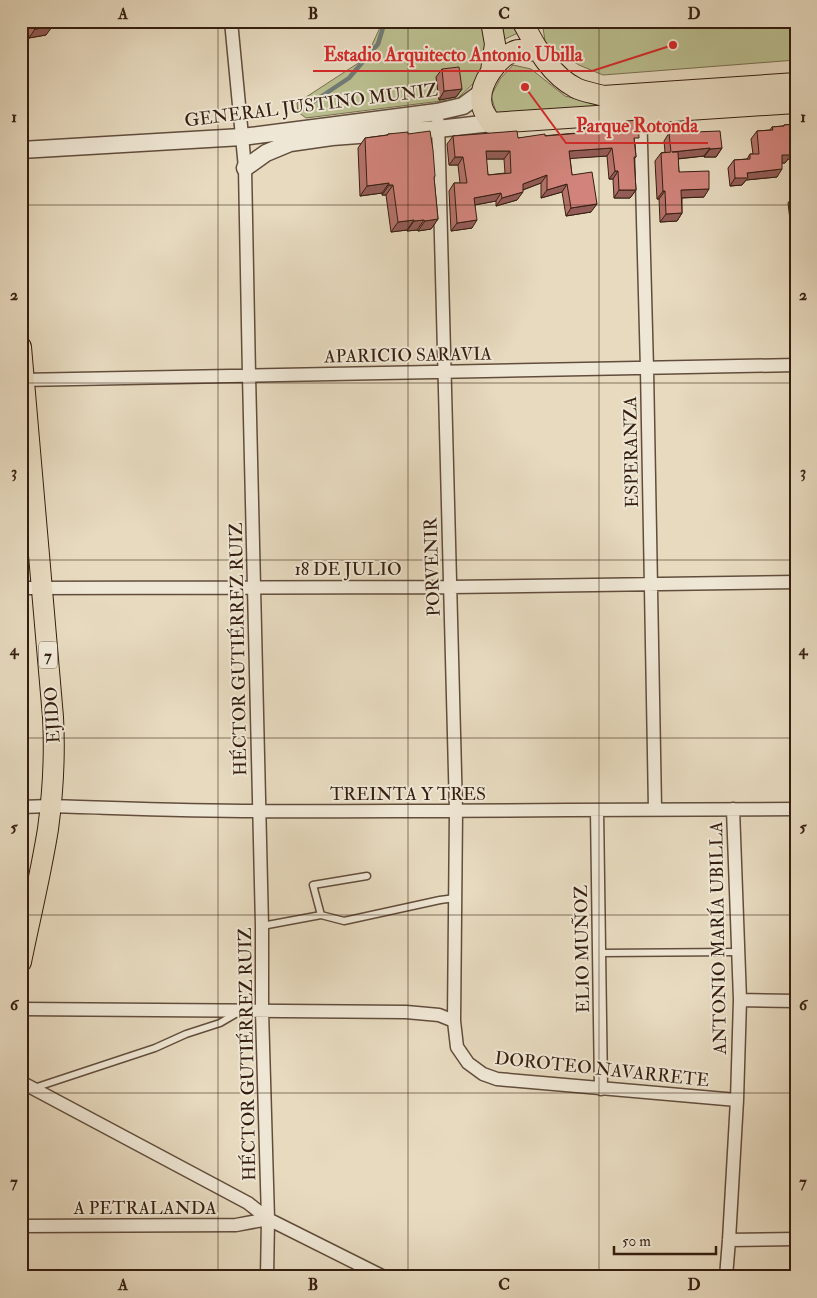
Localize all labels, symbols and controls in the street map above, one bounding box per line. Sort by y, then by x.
text: A [117,4,129,24]
text: B [308,4,318,24]
text: C [498,4,510,24]
text: D [687,4,701,24]
callout: Estadio Arquitecto Antonio Ubilla [313,37,592,71]
text: Estadio Arquitecto Antonio Ubilla [323,43,584,68]
street label: GENERAL JUSTINO MUNIZ [183,79,439,132]
text: 1 [11,107,17,127]
text: 1 [800,107,806,127]
callout: Parque Rotonda [566,109,708,143]
text: Parque Rotonda [576,114,699,139]
text: 2 [10,285,18,305]
text: 2 [799,285,807,305]
street label: APARICIO SARAVIA [323,343,493,368]
street label: ESPERANZA [619,395,644,508]
text: 3 [11,462,17,482]
text: 3 [800,462,806,482]
street label: PORVENIR [419,516,446,617]
street label: HÉCTOR GUTIÉRREZ RUIZ [225,522,252,776]
street label: 18 DE JULIO [294,558,402,581]
text: 4 [9,640,20,660]
text: 4 [798,640,809,660]
road number: 7 [39,642,57,668]
street label: EJIDO [40,686,65,744]
street label: TREINTA Y TRES [330,783,486,806]
text: 5 [10,817,18,837]
text: 5 [799,817,807,837]
street label: ANTONIO MARÍA UBILLA [705,821,732,1056]
street label: ELIO MUÑOZ [570,885,595,1013]
street label: HÉCTOR GUTIÉRREZ RUIZ [234,927,261,1181]
text: 6 [10,995,20,1015]
text: 6 [799,995,809,1015]
street label: DOROTEO NAVARRETE [494,1047,710,1092]
text: 7 [10,1172,18,1192]
text: 7 [799,1172,807,1192]
street label: A PETRALANDA [72,1197,217,1220]
scale bar [614,1223,717,1255]
text: 50 m [622,1232,651,1251]
text: A [117,1275,129,1295]
text: B [308,1275,318,1295]
text: C [498,1275,510,1295]
text: D [687,1275,701,1295]

